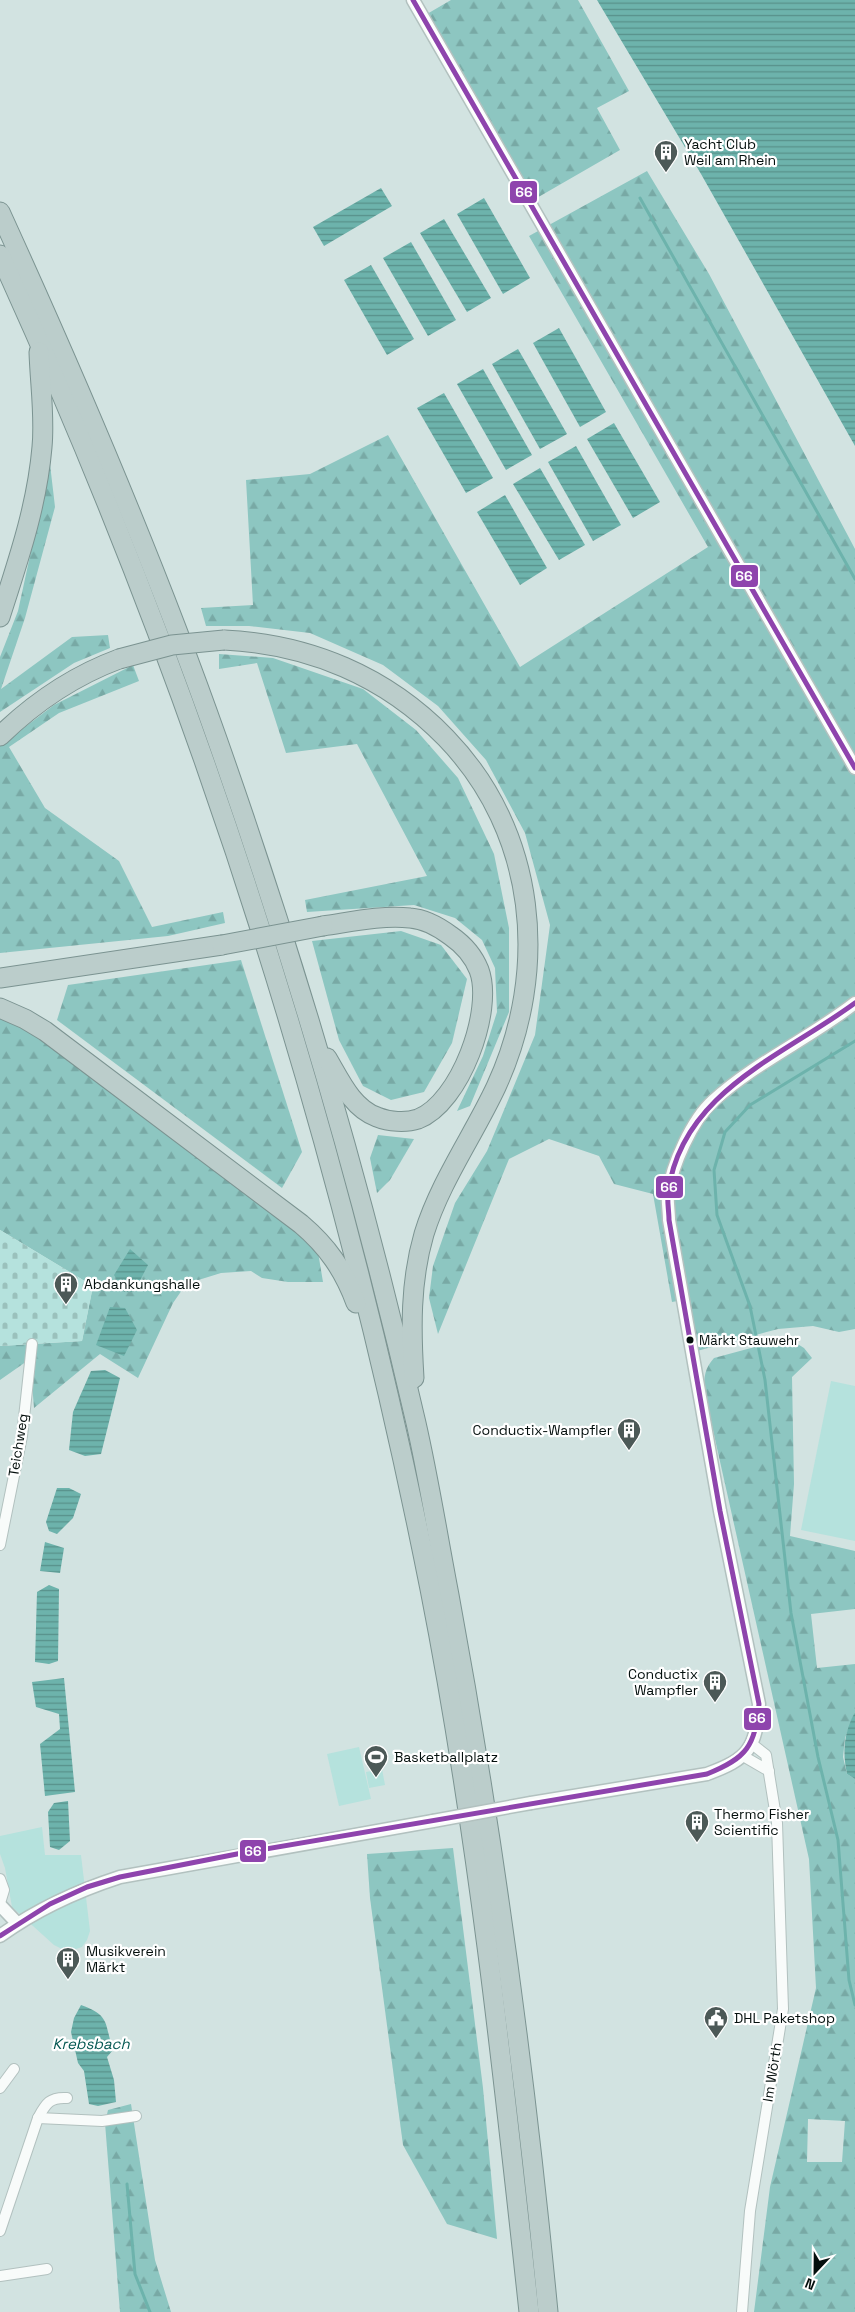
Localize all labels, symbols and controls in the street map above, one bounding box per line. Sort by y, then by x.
place label: Yacht Club Weil am Rhein [684,135,776,169]
building icon: Yacht Club Weil am Rhein [653,139,679,173]
line badge: 66 [509,180,538,204]
text: 66 [515,183,533,201]
line badge: 66 [730,564,759,588]
text: 66 [735,567,753,585]
line badge: 66 [655,1175,684,1199]
text: 66 [660,1178,678,1196]
building icon: Abdankungshalle [53,1271,79,1305]
place label: Abdankungshalle [84,1275,200,1293]
place label: Märkt Stauwehr [699,1332,799,1349]
marker: Märkt Stauwehr [685,1335,695,1345]
street label: Teichweg [4,1412,32,1478]
building icon: Conductix-Wampfler [616,1417,642,1451]
place label: Conductix-Wampfler [473,1421,612,1439]
place label: Conductix Wampfler [628,1665,698,1699]
building icon: Conductix Wampfler [702,1669,728,1703]
line badge: 66 [743,1707,772,1731]
text: 66 [748,1709,766,1727]
sports icon: Basketballplatz [363,1744,389,1778]
place label: Basketballplatz [394,1748,498,1766]
place label: Thermo Fisher Scientific [714,1805,809,1839]
building icon: Thermo Fisher Scientific [684,1809,710,1843]
line badge: 66 [239,1839,267,1863]
text: 66 [244,1842,262,1860]
place label: Musikverein Märkt [86,1942,166,1976]
building icon: Musikverein Märkt [55,1946,81,1980]
public building icon: DHL Paketshop [703,2005,729,2039]
place label: DHL Paketshop [734,2009,835,2027]
water label: Krebsbach [52,2034,130,2053]
street label: Im Wörth [758,2041,786,2103]
north arrow [790,2247,840,2297]
text: N [802,2274,818,2294]

